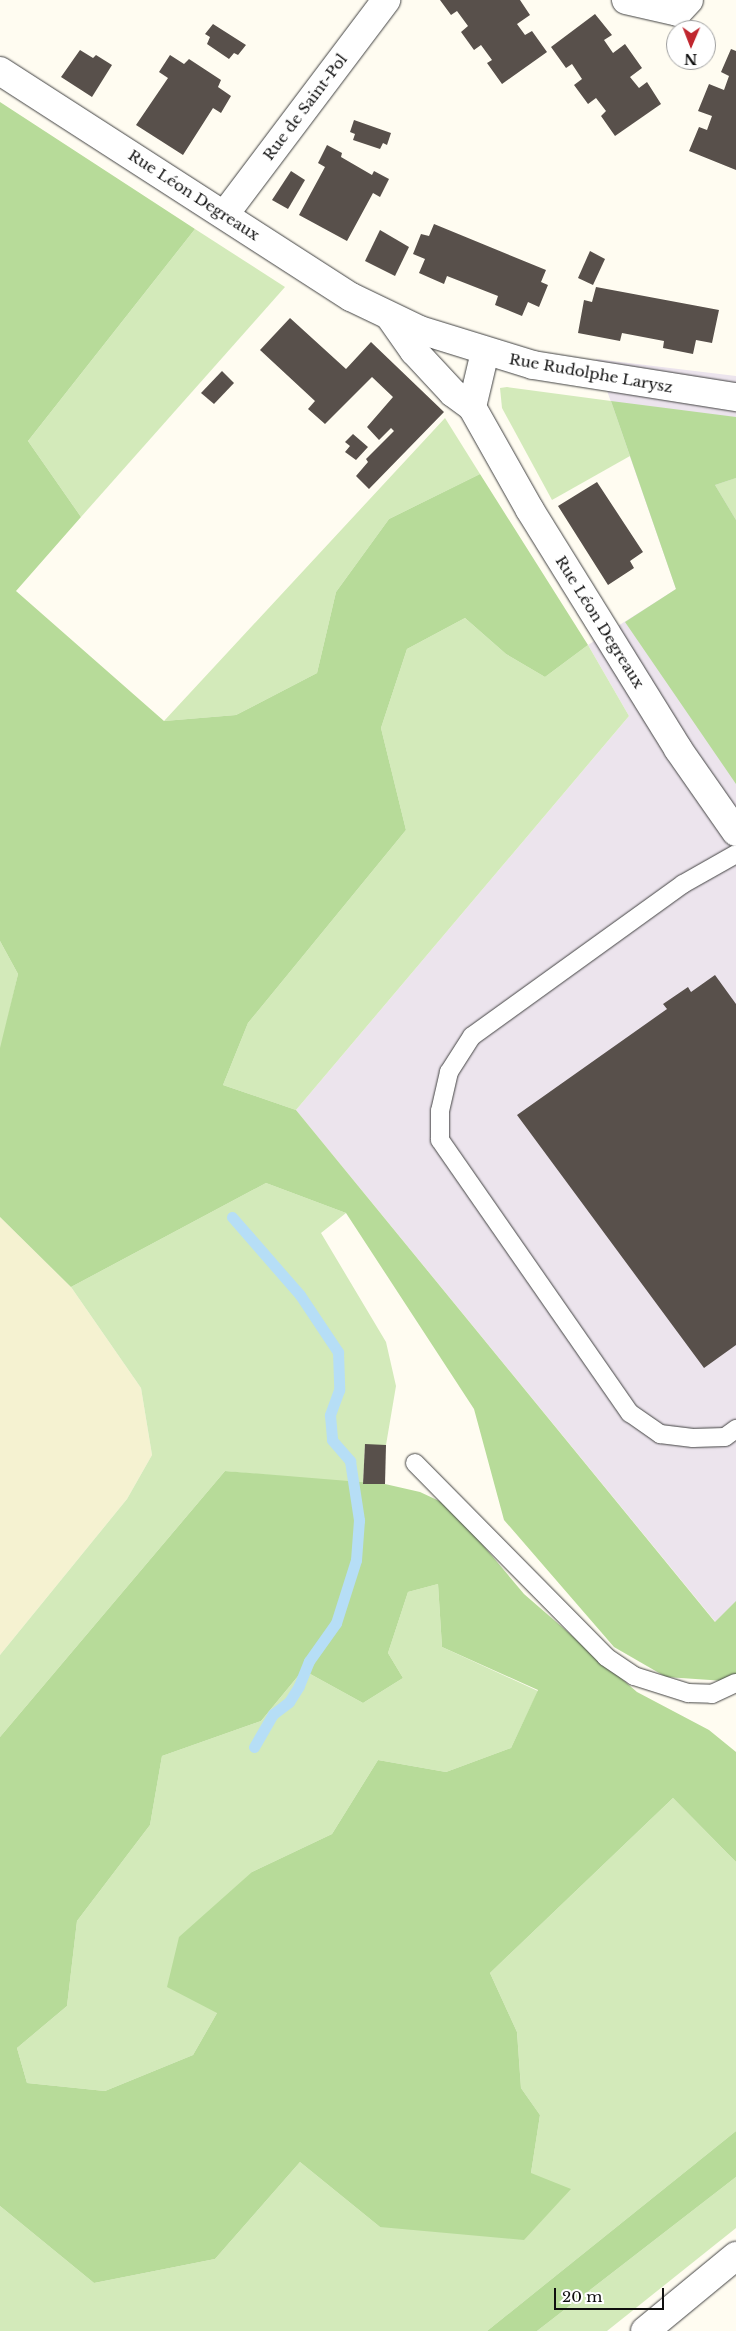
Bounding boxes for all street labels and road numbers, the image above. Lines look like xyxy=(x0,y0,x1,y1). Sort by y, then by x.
street label: Rue de Saint-Pol xyxy=(259,50,351,164)
street label: Rue Léon Degreaux xyxy=(125,146,263,244)
street label: Rue Rudolphe Larysz xyxy=(508,350,674,396)
street label: Rue Léon Degreaux xyxy=(552,553,648,691)

